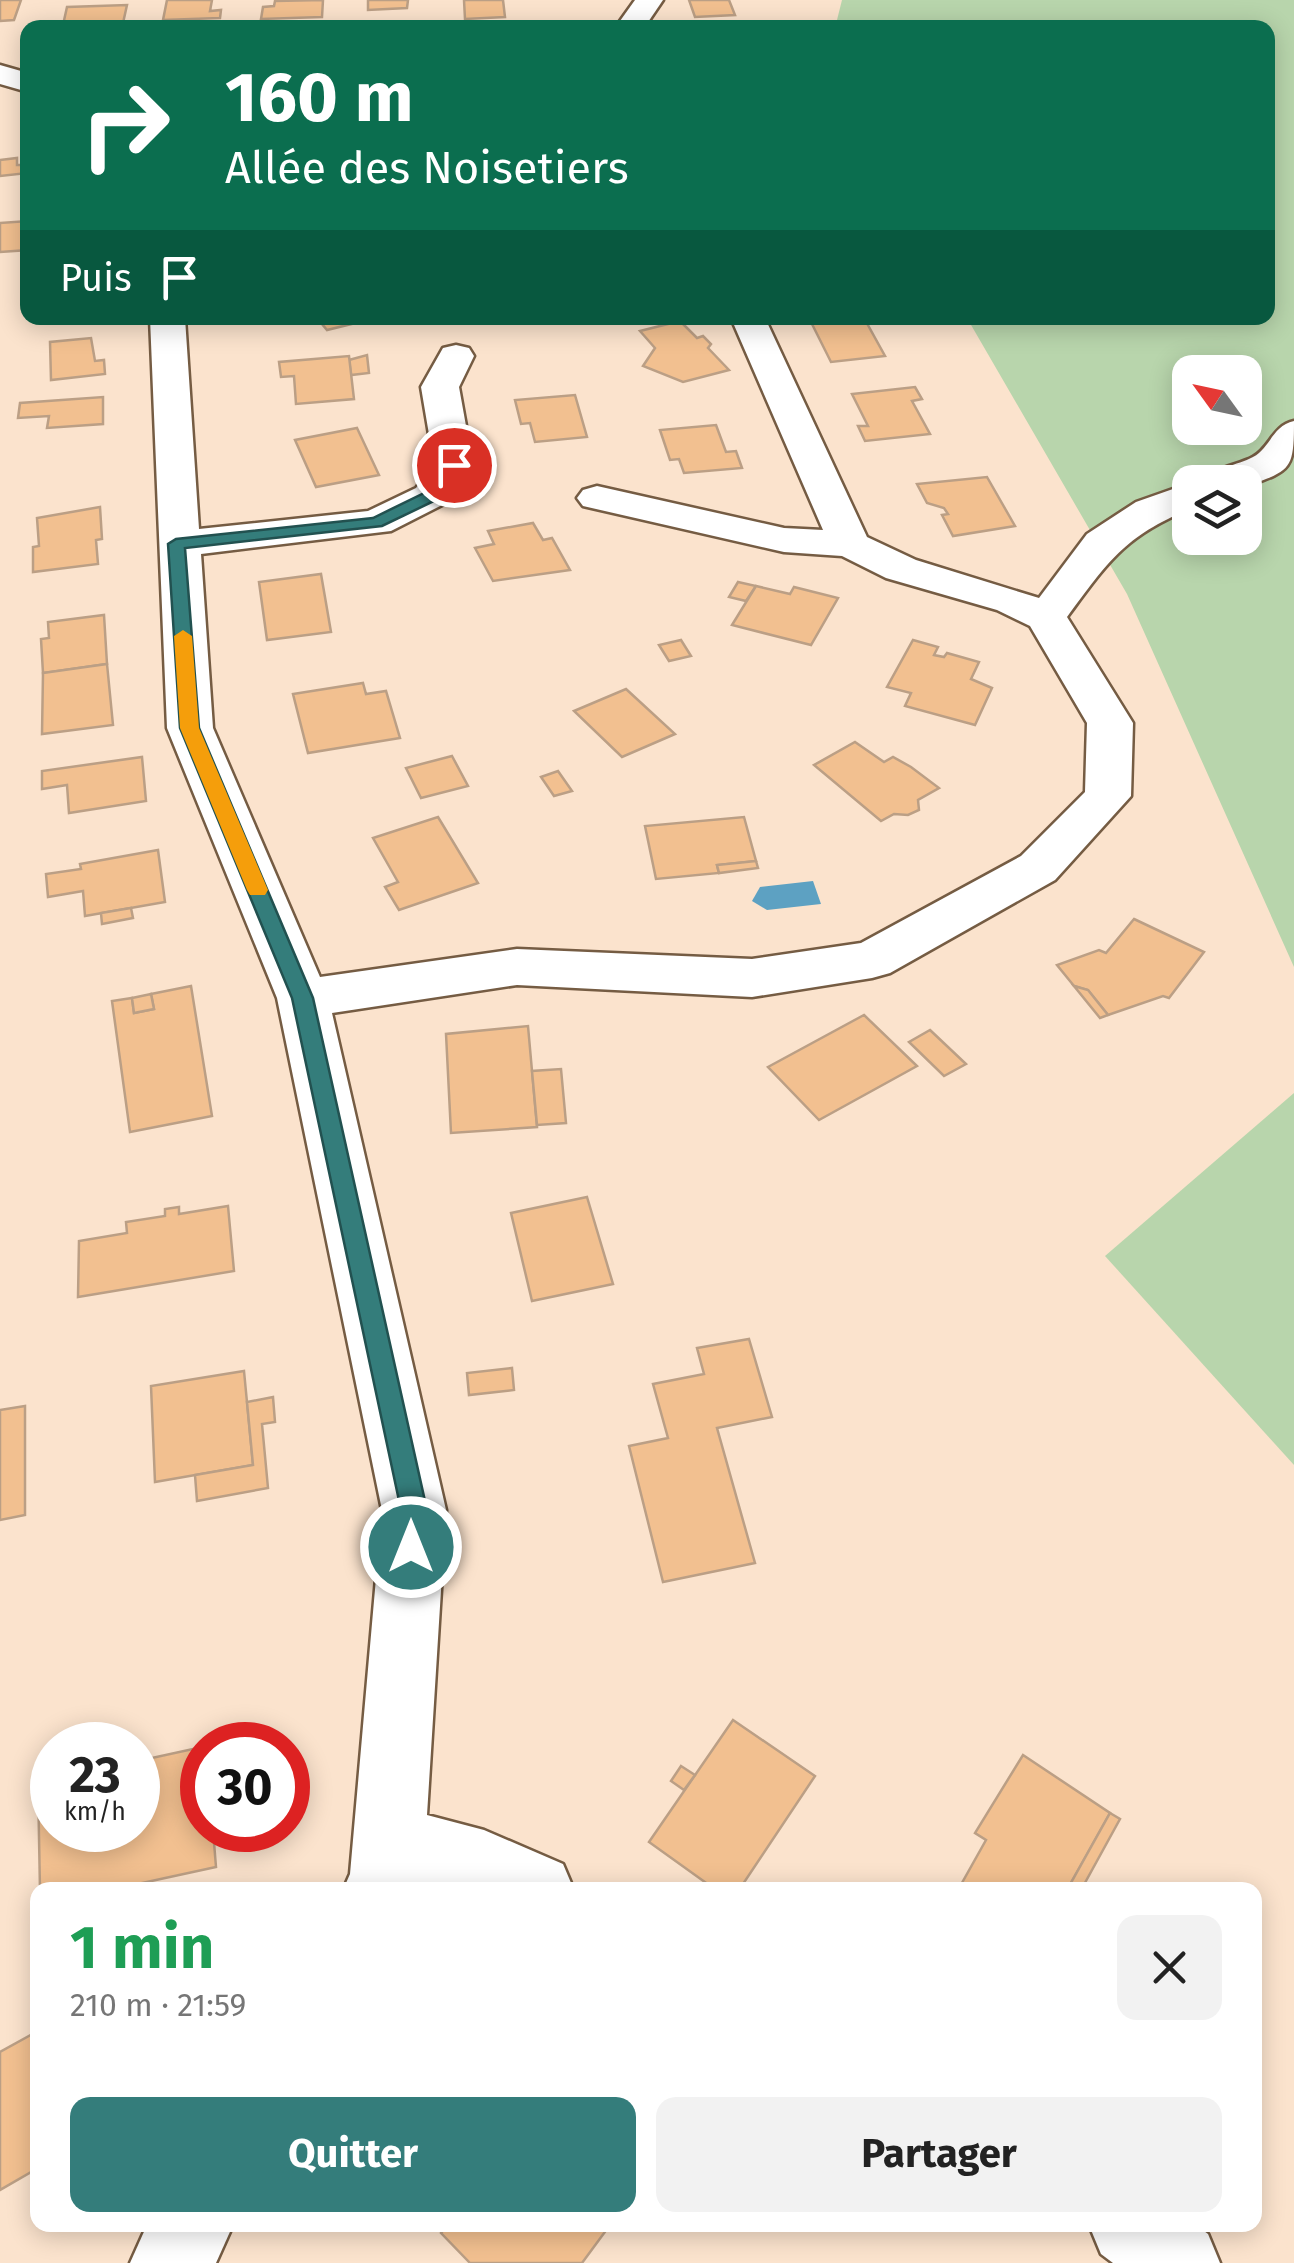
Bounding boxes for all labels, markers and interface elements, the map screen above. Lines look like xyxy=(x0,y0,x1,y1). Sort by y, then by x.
text: 160 m xyxy=(225,56,414,140)
icon: right xyxy=(60,60,190,190)
text: Allée des Noisetiers xyxy=(225,141,629,195)
icon: arrive xyxy=(152,250,207,305)
text: Puis xyxy=(60,255,132,301)
north arrow xyxy=(1172,355,1262,445)
map controls xyxy=(1172,355,1262,555)
pin xyxy=(412,423,497,508)
icon: arrive xyxy=(427,438,482,493)
button: layers xyxy=(1172,465,1262,555)
position arrow xyxy=(359,1495,463,1599)
speed limit sign: 30 xyxy=(180,1722,310,1852)
text: 23 xyxy=(69,1745,121,1805)
text: km/h xyxy=(64,1797,126,1827)
text: 1 min xyxy=(70,1912,214,1984)
button: close xyxy=(1117,1915,1222,2020)
text: 210 m · 21:59 xyxy=(70,1986,246,2024)
button: Quitter xyxy=(70,2097,636,2212)
button: Partager xyxy=(656,2097,1222,2212)

